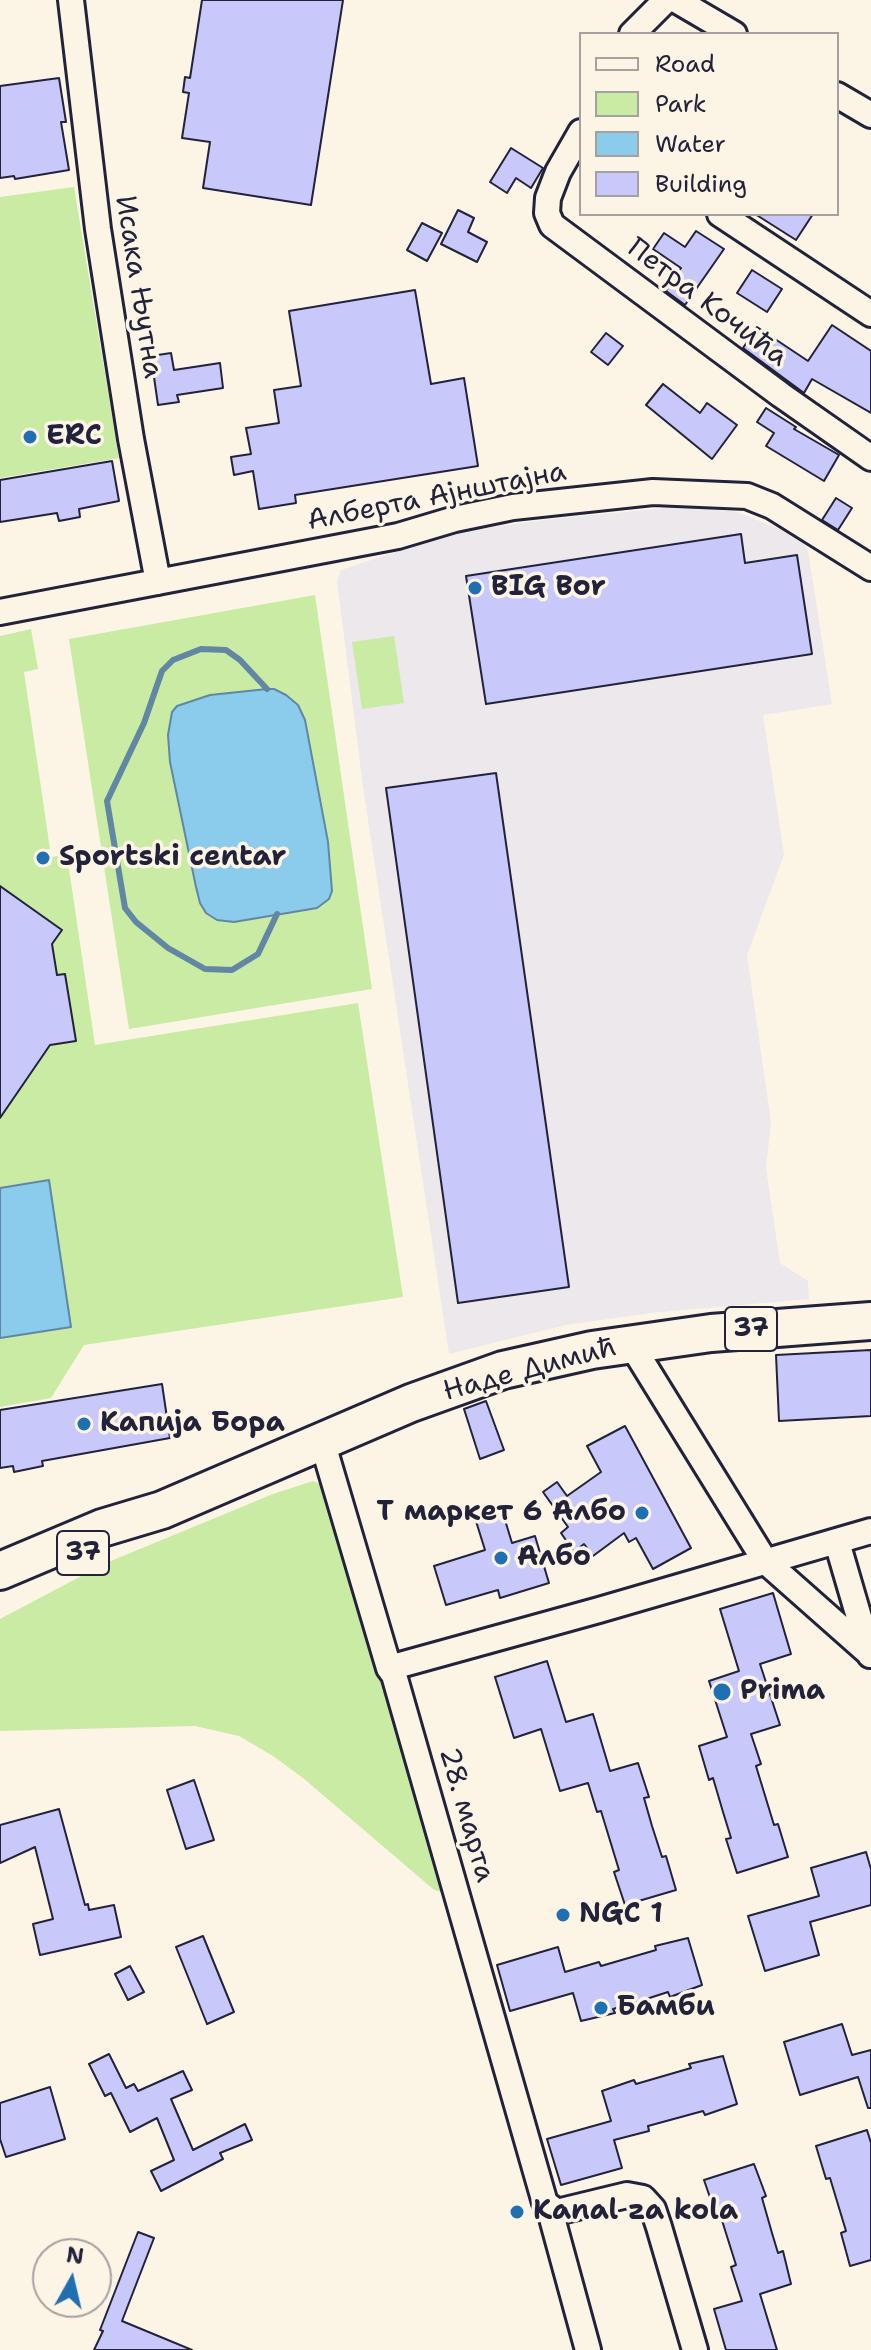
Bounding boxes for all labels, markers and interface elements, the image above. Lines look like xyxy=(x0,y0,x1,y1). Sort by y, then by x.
legend xyxy=(579,32,839,216)
text: Road xyxy=(655,48,715,80)
text: Park xyxy=(655,88,707,120)
text: Water xyxy=(655,128,726,160)
text: Building xyxy=(655,168,747,200)
street label: Исака Њутна xyxy=(107,193,169,381)
street label: Петра Кочића xyxy=(620,232,794,374)
place label: ERC xyxy=(46,420,102,454)
marker: ERC xyxy=(21,428,39,446)
street label: Алберта Ајнштајна xyxy=(305,455,569,539)
place label: BIG Bor xyxy=(491,571,606,605)
marker: BIG Bor xyxy=(466,579,484,597)
place label: Sportski centar xyxy=(59,841,286,875)
marker: Sportski centar xyxy=(34,849,52,867)
road number: 37 xyxy=(725,1307,777,1351)
street label: Наде Димић xyxy=(440,1331,620,1409)
place label: Капија Бора xyxy=(100,1407,285,1441)
marker: Капија Бора xyxy=(75,1415,93,1433)
place label: Т маркет 6 Албо xyxy=(377,1496,626,1530)
marker: Т маркет 6 Албо xyxy=(633,1504,651,1522)
road number: 37 xyxy=(57,1531,109,1575)
place label: Албо xyxy=(517,1541,591,1575)
marker: Албо xyxy=(492,1549,510,1567)
place label: Prima xyxy=(740,1675,825,1709)
marker: Prima xyxy=(711,1681,733,1703)
street label: 28. марта xyxy=(431,1744,501,1886)
place label: NGC 1 xyxy=(579,1898,663,1932)
marker: NGC 1 xyxy=(554,1906,572,1924)
place label: Бамби xyxy=(617,1991,715,2025)
marker: Бамби xyxy=(592,1999,610,2017)
place label: Kanal za kola xyxy=(533,2195,738,2229)
marker: Kanal za kola xyxy=(508,2203,526,2221)
north arrow xyxy=(32,2238,112,2318)
text: N xyxy=(64,2240,86,2271)

